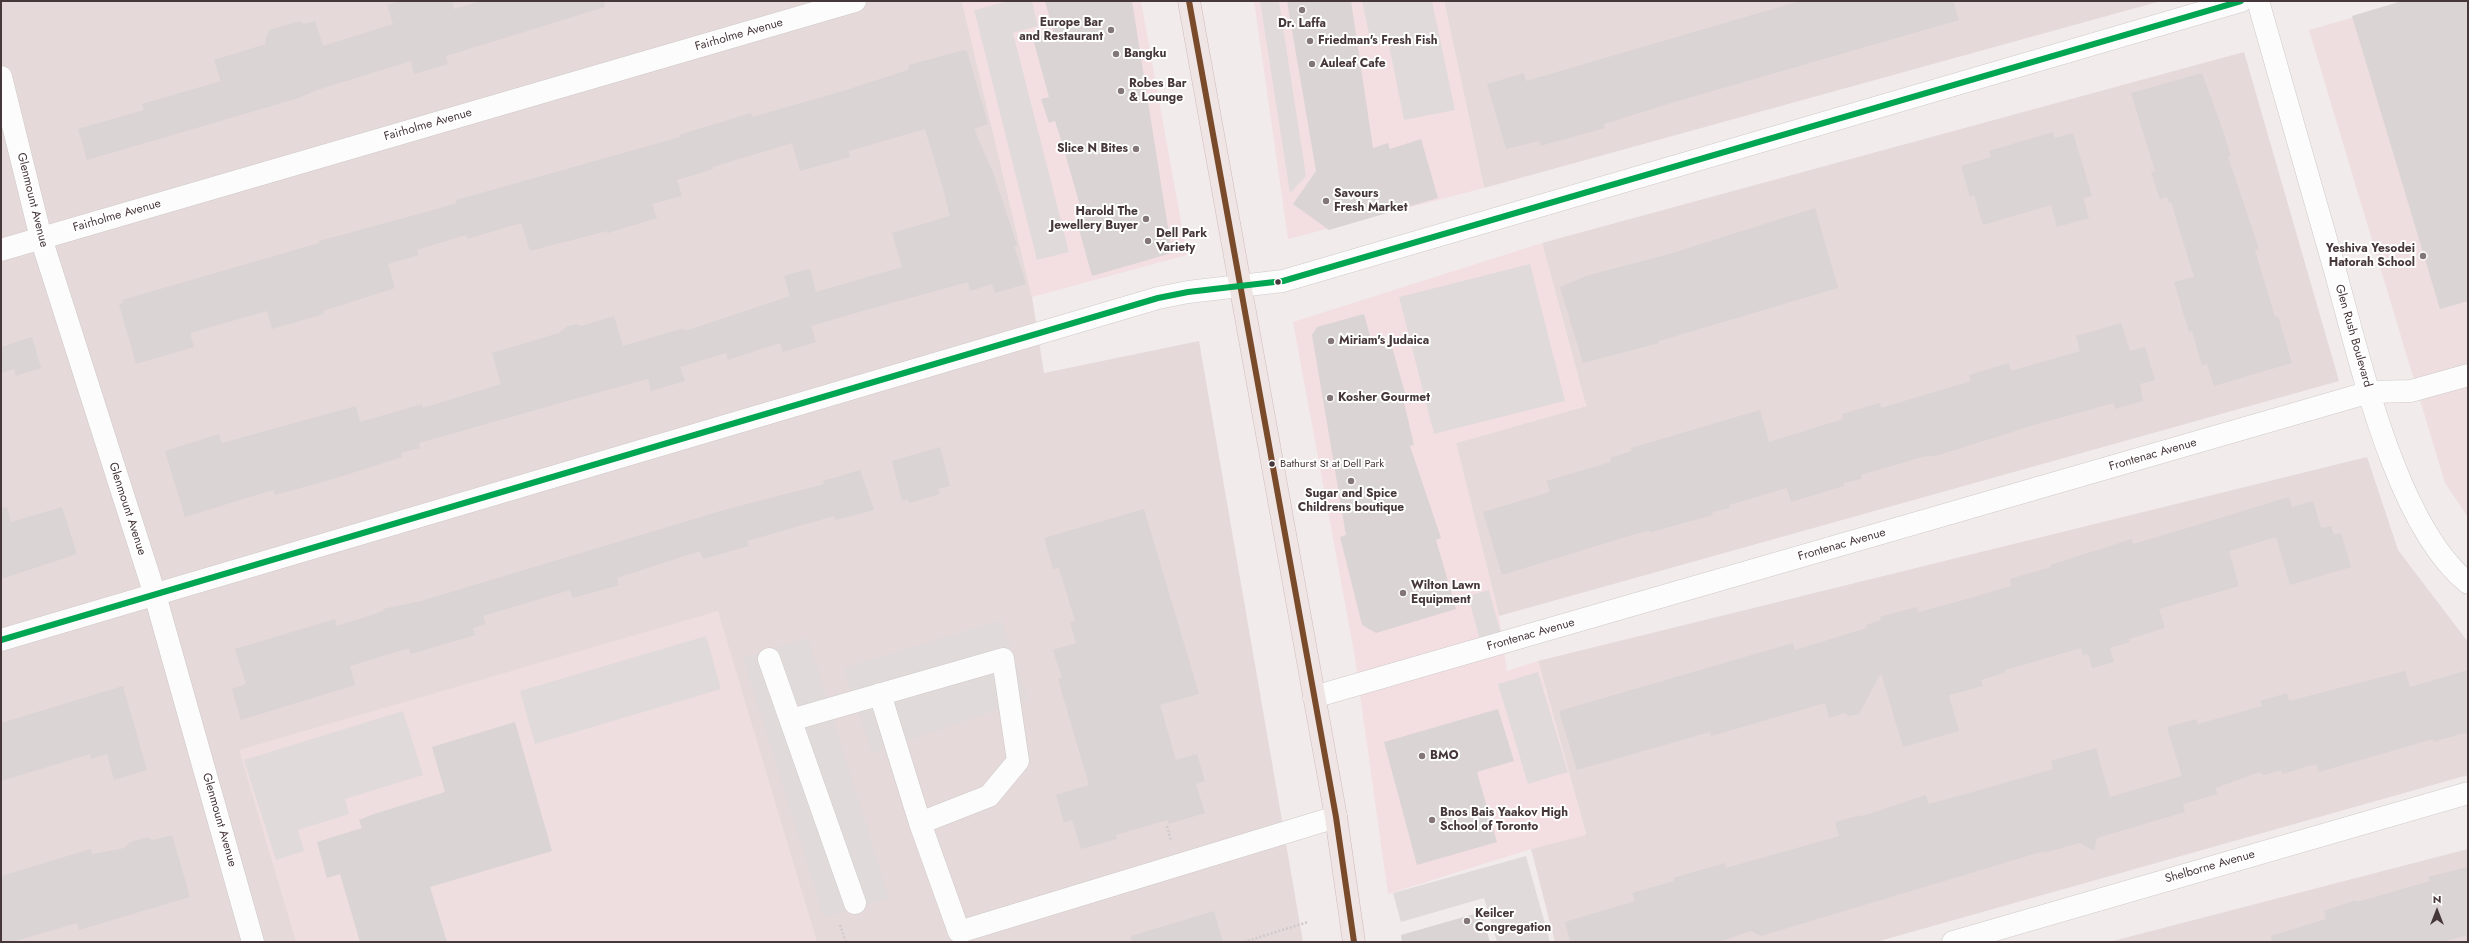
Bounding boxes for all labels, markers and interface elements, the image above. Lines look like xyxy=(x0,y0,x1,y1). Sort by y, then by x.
marker: Dr. Laffa xyxy=(1297,5,1307,15)
street label: Fairholme Avenue xyxy=(693,16,785,54)
place label: Europe Bar and Restaurant xyxy=(1019,16,1103,44)
place label: Dr. Laffa xyxy=(1278,17,1326,31)
marker: Europe Bar and Restaurant xyxy=(1106,25,1116,35)
place label: Friedman's Fresh Fish xyxy=(1318,34,1437,48)
marker: Friedman's Fresh Fish xyxy=(1305,36,1315,46)
place label: Bangku xyxy=(1124,47,1166,61)
marker: Bangku xyxy=(1111,49,1121,59)
place label: Auleaf Cafe xyxy=(1320,57,1386,71)
marker: Auleaf Cafe xyxy=(1307,59,1317,69)
place label: Robes Bar & Lounge xyxy=(1129,77,1187,105)
marker: Robes Bar & Lounge xyxy=(1116,86,1126,96)
street label: Fairholme Avenue xyxy=(382,106,474,144)
place label: Slice N Bites xyxy=(1057,142,1128,156)
marker: Slice N Bites xyxy=(1131,144,1141,154)
street label: Glenmount Avenue xyxy=(13,151,51,249)
place label: Savours Fresh Market xyxy=(1334,187,1407,215)
marker: Savours Fresh Market xyxy=(1321,196,1331,206)
street label: Fairholme Avenue xyxy=(71,197,163,235)
place label: Harold The Jewellery Buyer xyxy=(1050,205,1138,233)
marker: Harold The Jewellery Buyer xyxy=(1141,214,1151,224)
place label: Dell Park Variety xyxy=(1156,227,1207,255)
marker: Dell Park Variety xyxy=(1143,236,1153,246)
place label: Yeshiva Yesodei Hatorah School xyxy=(2326,242,2415,270)
marker: Yeshiva Yesodei Hatorah School xyxy=(2418,251,2428,261)
unlabelled marker xyxy=(1273,277,1283,287)
street label: Glen Rush Boulevard xyxy=(2331,283,2375,389)
place label: Miriam's Judaica xyxy=(1339,334,1429,348)
marker: Miriam's Judaica xyxy=(1326,336,1336,346)
place label: Kosher Gourmet xyxy=(1338,391,1430,405)
marker: Kosher Gourmet xyxy=(1325,393,1335,403)
street label: Frontenac Avenue xyxy=(2108,436,2198,474)
place label: Bathurst St at Dell Park xyxy=(1280,457,1384,471)
marker: Bathurst St at Dell Park xyxy=(1267,459,1277,469)
street label: Glenmount Avenue xyxy=(105,461,149,557)
marker: Sugar and Spice Childrens boutique xyxy=(1346,476,1356,486)
place label: Sugar and Spice Childrens boutique xyxy=(1298,487,1404,515)
street label: Frontenac Avenue xyxy=(1797,526,1887,564)
place label: Wilton Lawn Equipment xyxy=(1411,579,1481,607)
marker: Wilton Lawn Equipment xyxy=(1398,588,1408,598)
street label: Frontenac Avenue xyxy=(1486,616,1576,654)
place label: BMO xyxy=(1430,749,1459,763)
marker: BMO xyxy=(1417,751,1427,761)
street label: Glenmount Avenue xyxy=(199,771,239,869)
place label: Bnos Bais Yaakov High School of Toronto xyxy=(1440,806,1568,834)
marker: Bnos Bais Yaakov High School of Toronto xyxy=(1427,815,1437,825)
street label: Shelborne Avenue xyxy=(2163,847,2257,887)
north arrow xyxy=(2417,891,2457,931)
text: N xyxy=(2433,891,2441,907)
place label: Keilcer Congregation xyxy=(1475,907,1551,935)
marker: Keilcer Congregation xyxy=(1462,916,1472,926)

